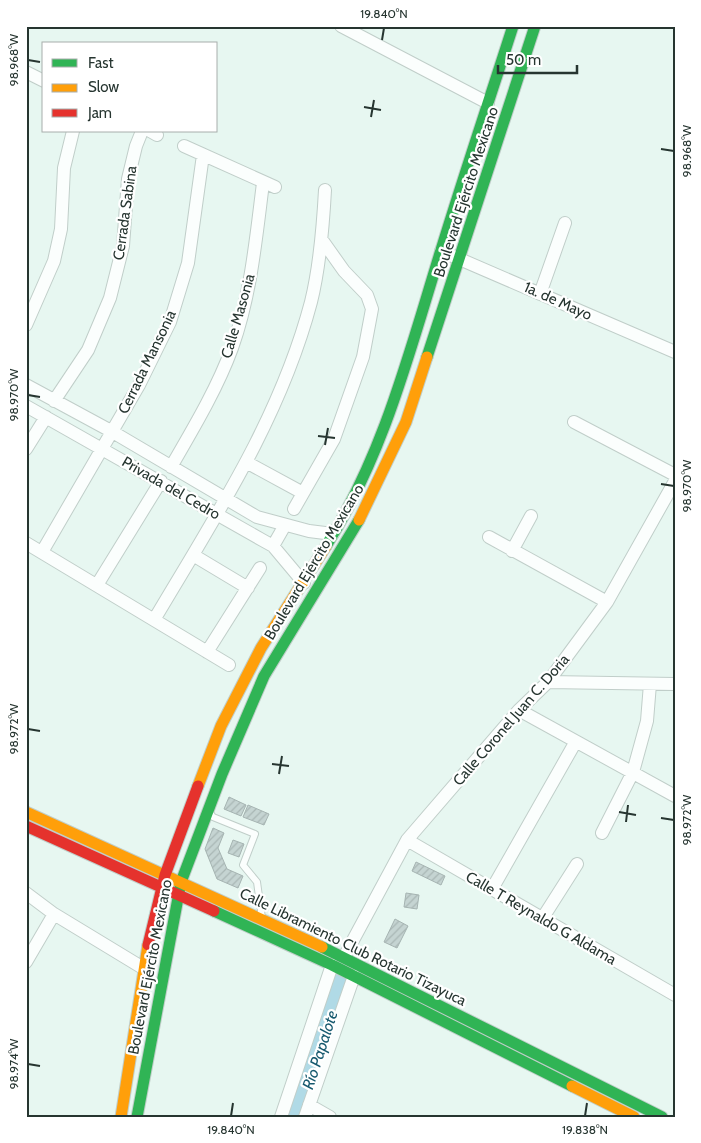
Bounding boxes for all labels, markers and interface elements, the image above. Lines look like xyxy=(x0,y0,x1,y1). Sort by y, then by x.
text: 19.840°N xyxy=(360,6,408,21)
text: 98.968°W xyxy=(6,33,21,86)
legend xyxy=(42,42,218,132)
scale bar xyxy=(498,42,577,74)
text: 50 m xyxy=(506,51,541,69)
text: Fast xyxy=(88,54,113,72)
text: Slow xyxy=(88,78,119,96)
text: Jam xyxy=(87,104,112,122)
street label: Boulevard Ejército Mexicano xyxy=(430,105,502,279)
text: 98.968°W xyxy=(679,124,694,177)
street label: Cerrada Sabina xyxy=(109,164,141,261)
street label: Calle Masonia xyxy=(217,271,259,360)
street label: 1a. de Mayo xyxy=(521,278,595,324)
street label: Cerrada Mansonia xyxy=(114,307,180,417)
text: 98.970°W xyxy=(6,368,21,421)
street label: Privada del Cedro xyxy=(119,453,223,523)
text: 98.970°W xyxy=(679,459,694,512)
street label: Boulevard Ejército Mexicano xyxy=(260,481,368,643)
street label: Calle Coronel Juan C. Doria xyxy=(449,650,573,789)
text: 98.972°W xyxy=(6,703,21,754)
text: 98.972°W xyxy=(679,794,694,845)
street label: Calle T Reynaldo G Aldama xyxy=(463,868,620,969)
street label: Boulevard Ejército Mexicano xyxy=(124,878,176,1056)
street label: Calle Libramiento Club Rotario Tizayuca xyxy=(237,884,470,1010)
water label: Río Papalote xyxy=(298,1008,342,1092)
text: 98.974°W xyxy=(6,1038,21,1089)
text: 19.840°N xyxy=(207,1122,255,1137)
text: 19.838°N xyxy=(562,1122,608,1137)

